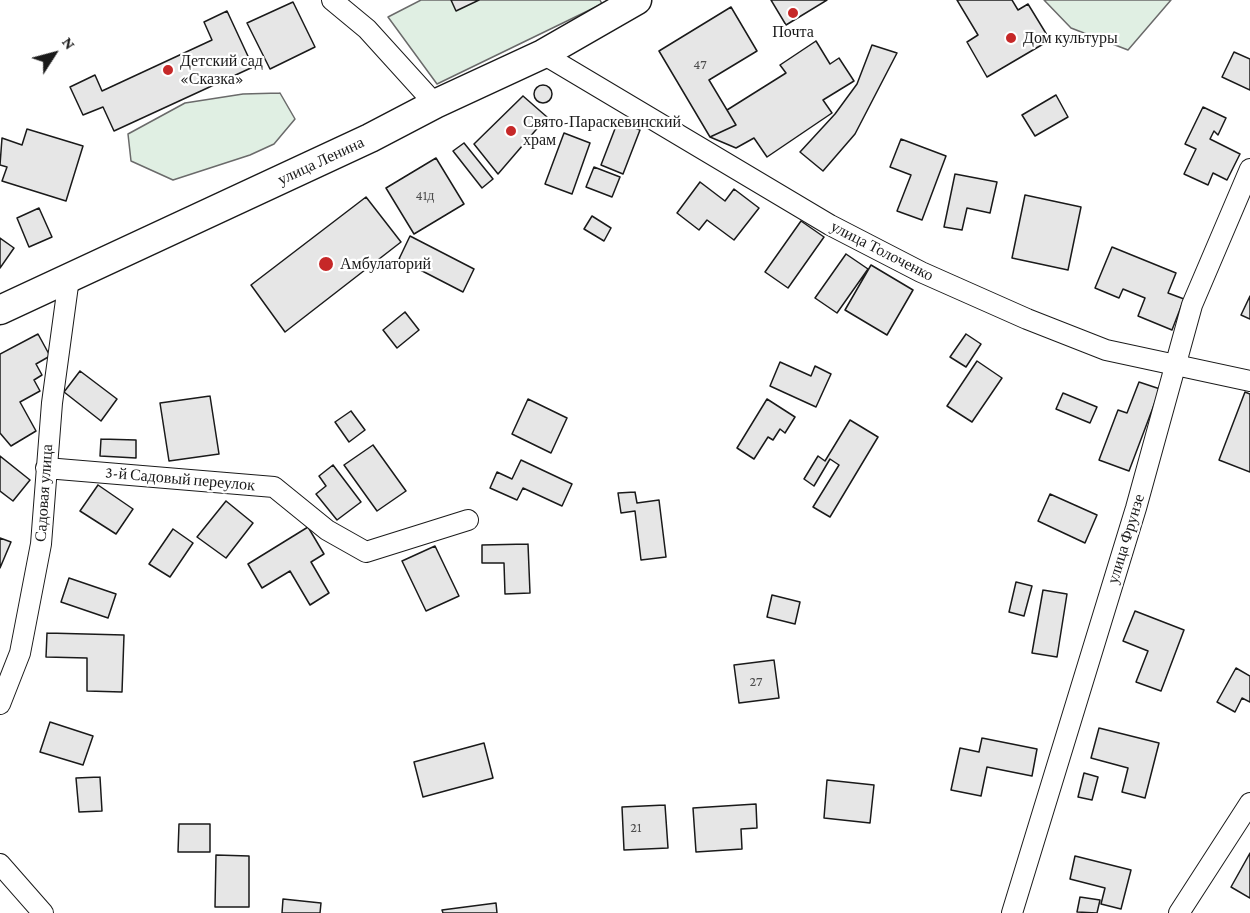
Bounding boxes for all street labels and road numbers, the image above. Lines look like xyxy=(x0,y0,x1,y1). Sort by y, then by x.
street label: улица Ленина xyxy=(275,133,367,189)
street label: улица Толоченко xyxy=(827,217,937,285)
street label: Садовая улица xyxy=(31,443,57,543)
street label: 3-й Садовый переулок xyxy=(104,463,256,495)
street label: улица Фрунзе xyxy=(1103,492,1149,586)

